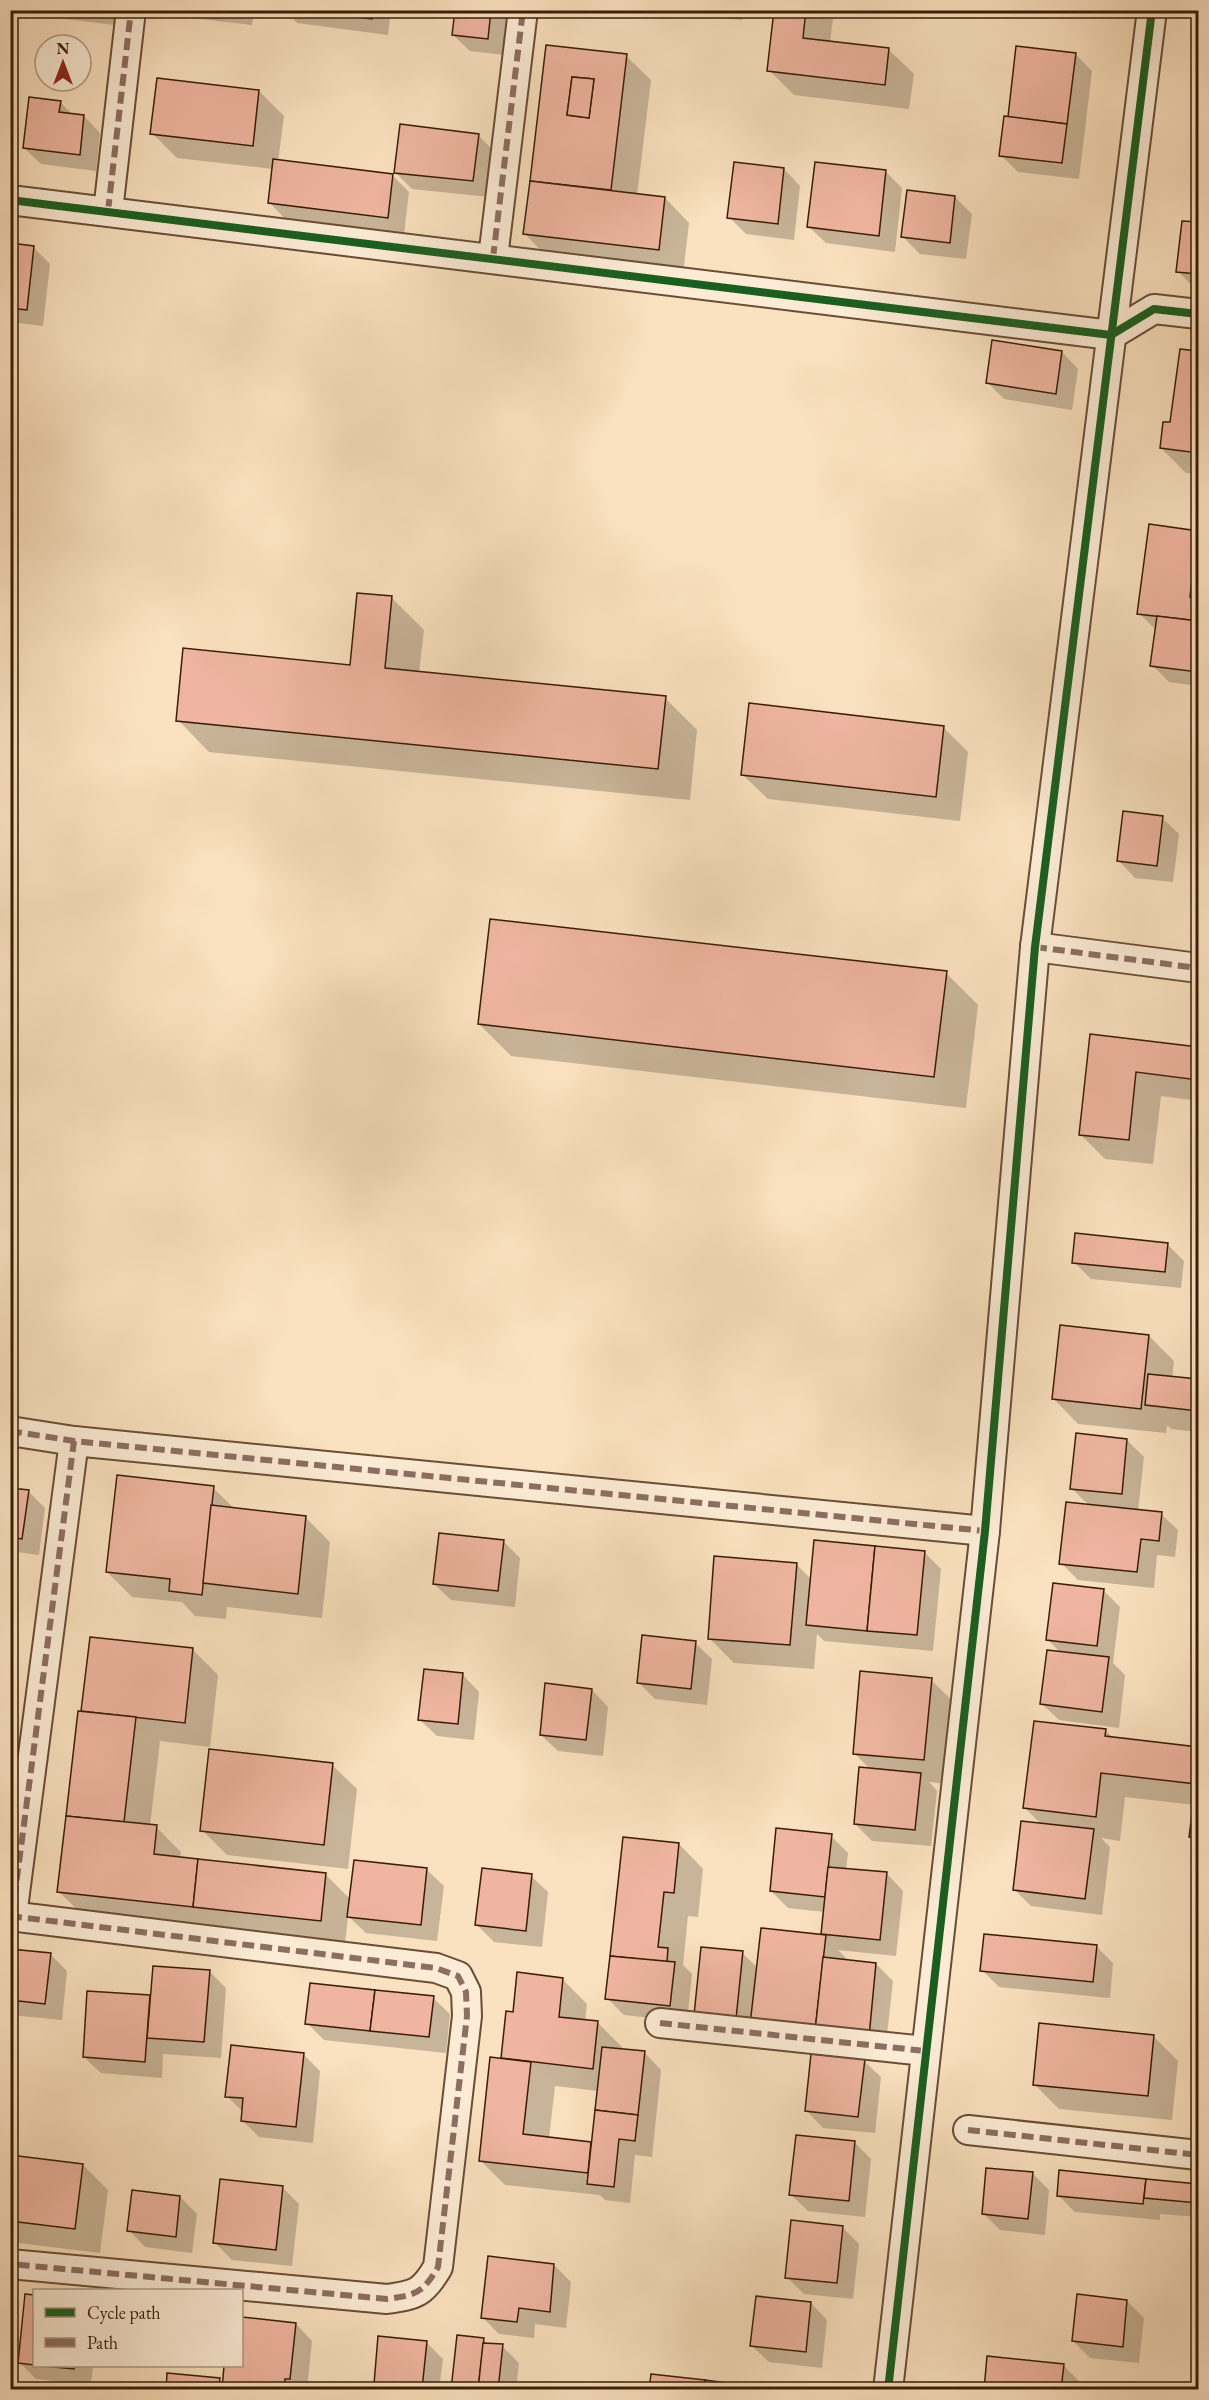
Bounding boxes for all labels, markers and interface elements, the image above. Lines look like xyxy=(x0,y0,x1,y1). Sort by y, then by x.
north arrow xyxy=(33,33,93,93)
text: N xyxy=(57,38,70,59)
legend xyxy=(33,2289,243,2367)
text: Cycle path xyxy=(87,2301,161,2324)
text: Path xyxy=(87,2331,118,2354)

